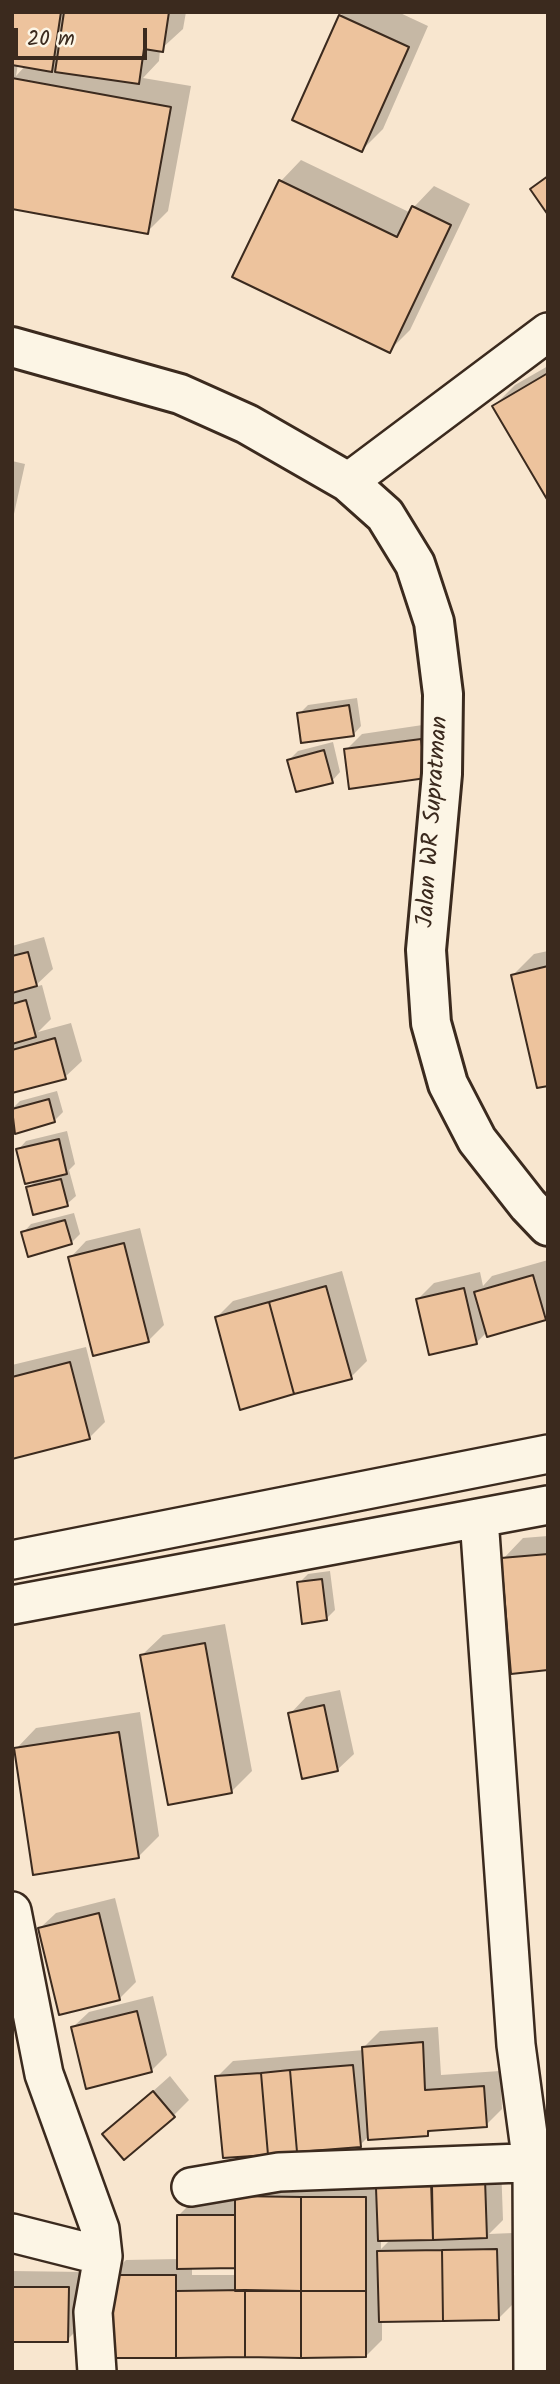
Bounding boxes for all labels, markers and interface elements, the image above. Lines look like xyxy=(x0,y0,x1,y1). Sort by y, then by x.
scale bar xyxy=(18,14,150,58)
text: 20 m xyxy=(27,23,75,56)
street label: Jalan WR Supratman xyxy=(413,715,457,929)

